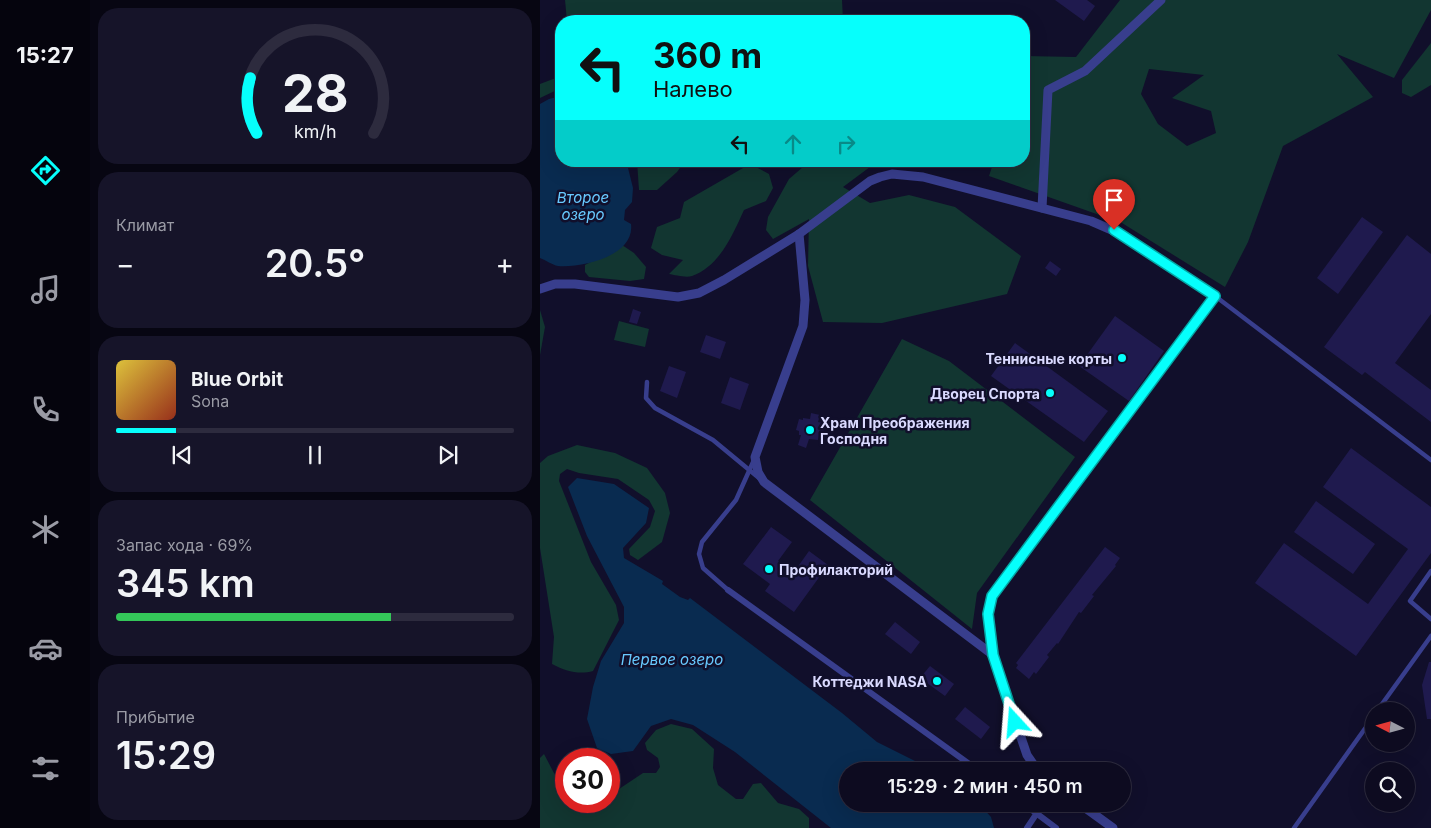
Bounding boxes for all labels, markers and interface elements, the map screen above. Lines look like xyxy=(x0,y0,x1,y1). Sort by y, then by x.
text: 360 m xyxy=(653,34,762,76)
icon: left xyxy=(570,35,635,100)
text: 15:27 xyxy=(16,42,74,68)
text: 28 xyxy=(282,62,348,125)
text: Налево xyxy=(653,76,733,102)
text: km/h xyxy=(294,121,336,142)
icon: left xyxy=(726,130,754,158)
icon: ahead xyxy=(779,130,807,158)
icon: right xyxy=(832,130,860,158)
icon: directions xyxy=(28,153,63,188)
pin xyxy=(1093,179,1135,230)
icon: arrive xyxy=(1100,186,1128,214)
water label: Второе озеро xyxy=(557,188,609,224)
text: Климат xyxy=(116,215,174,235)
text: 20.5° xyxy=(265,240,365,286)
text: − xyxy=(116,247,135,281)
text: + xyxy=(495,247,514,281)
icon: music xyxy=(28,272,63,307)
place label: Теннисные корты xyxy=(986,350,1112,367)
marker: Теннисные корты xyxy=(1116,352,1128,364)
text: Blue Orbit xyxy=(191,368,283,391)
place label: Дворец Спорта xyxy=(930,385,1040,402)
marker: Дворец Спорта xyxy=(1044,387,1056,399)
text: Sona xyxy=(191,391,229,411)
icon: phone xyxy=(28,392,63,427)
place label: Храм Преображения Господня xyxy=(820,414,970,447)
marker: Храм Преображения Господня xyxy=(804,424,816,436)
icon: previous xyxy=(168,441,196,469)
icon: pause xyxy=(301,441,329,469)
icon: next xyxy=(434,441,462,469)
icon: climate xyxy=(28,512,63,547)
text: Запас хода · 69% xyxy=(116,535,253,555)
text: 345 km xyxy=(116,560,255,606)
place label: Профилакторий xyxy=(779,561,893,578)
marker: Профилакторий xyxy=(763,563,775,575)
icon: car xyxy=(28,631,63,666)
water label: Первое озеро xyxy=(621,650,723,669)
place label: Коттеджи NASA xyxy=(813,673,928,690)
marker: Коттеджи NASA xyxy=(931,675,943,687)
position arrow xyxy=(988,695,1040,747)
north arrow xyxy=(1365,702,1415,752)
map controls xyxy=(1365,702,1415,812)
text: Прибытие xyxy=(116,707,195,727)
text: 15:29 xyxy=(116,732,216,778)
speed limit sign: 30 xyxy=(555,748,620,813)
icon: filters xyxy=(28,751,63,786)
button: search xyxy=(1365,762,1415,812)
text: 15:29 · 2 мин · 450 m xyxy=(887,775,1083,798)

